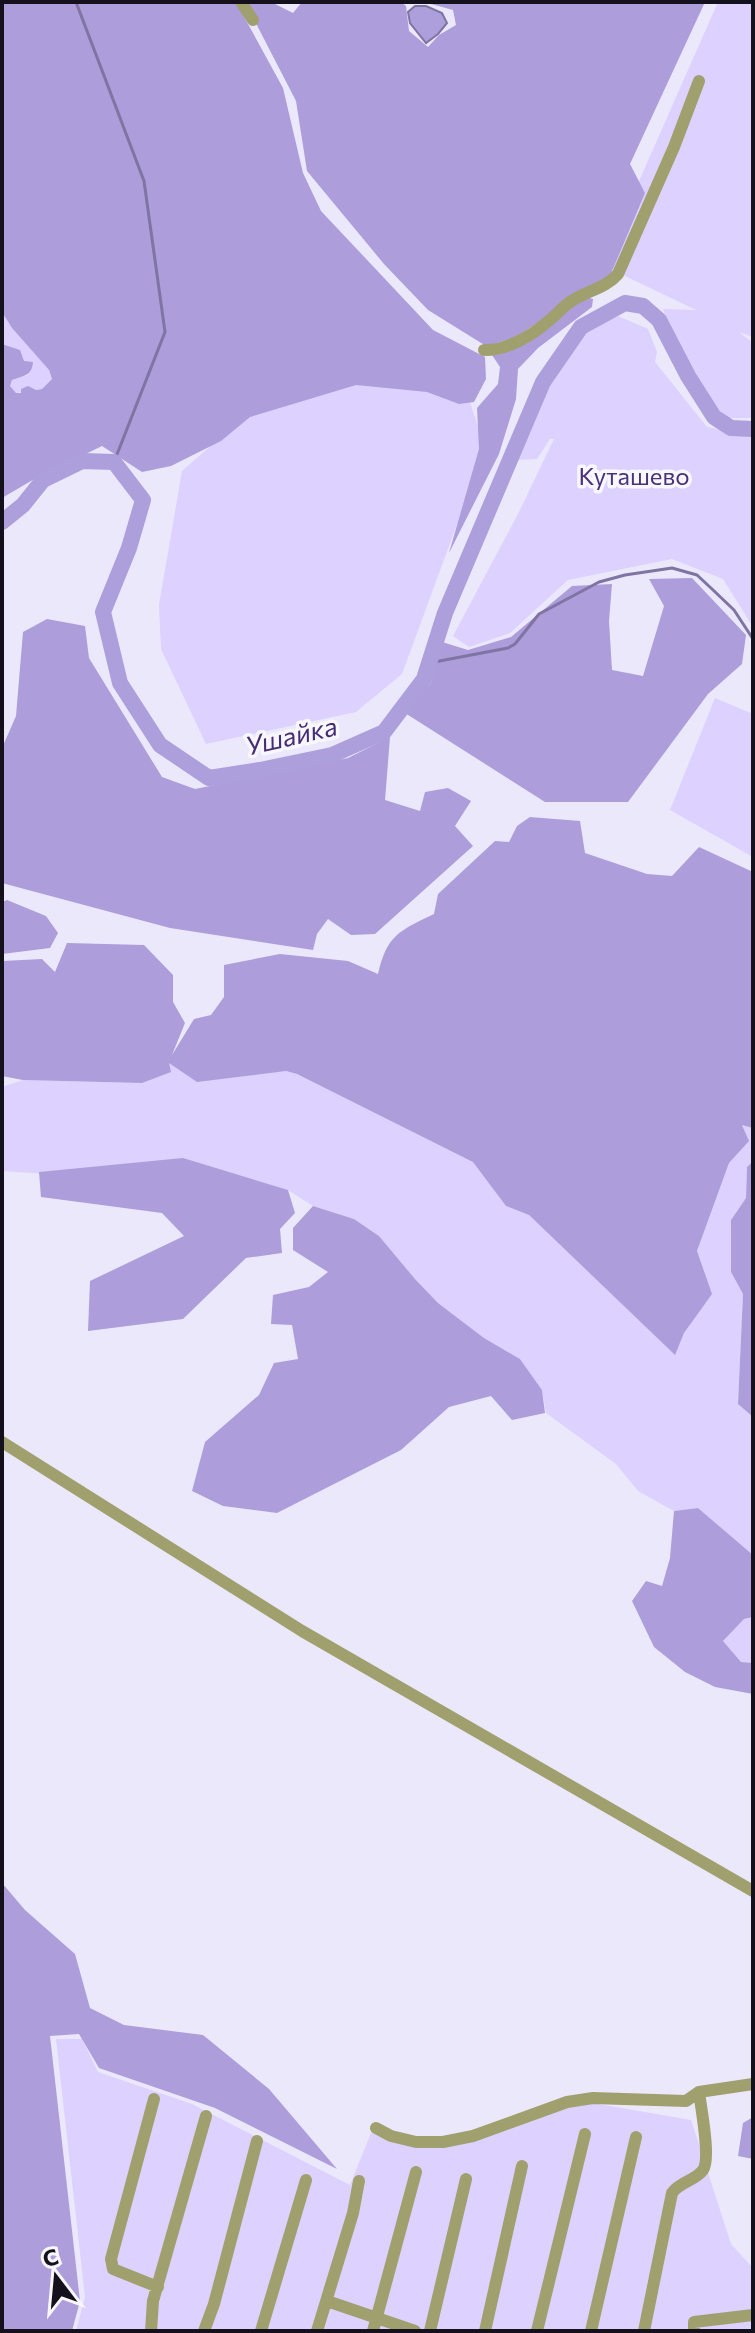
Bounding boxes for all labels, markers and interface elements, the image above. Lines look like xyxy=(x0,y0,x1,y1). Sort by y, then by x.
park label: Куташево xyxy=(578,461,690,490)
water label: Ушайка xyxy=(242,709,340,761)
north arrow xyxy=(16,2237,96,2317)
text: С xyxy=(39,2242,61,2272)

